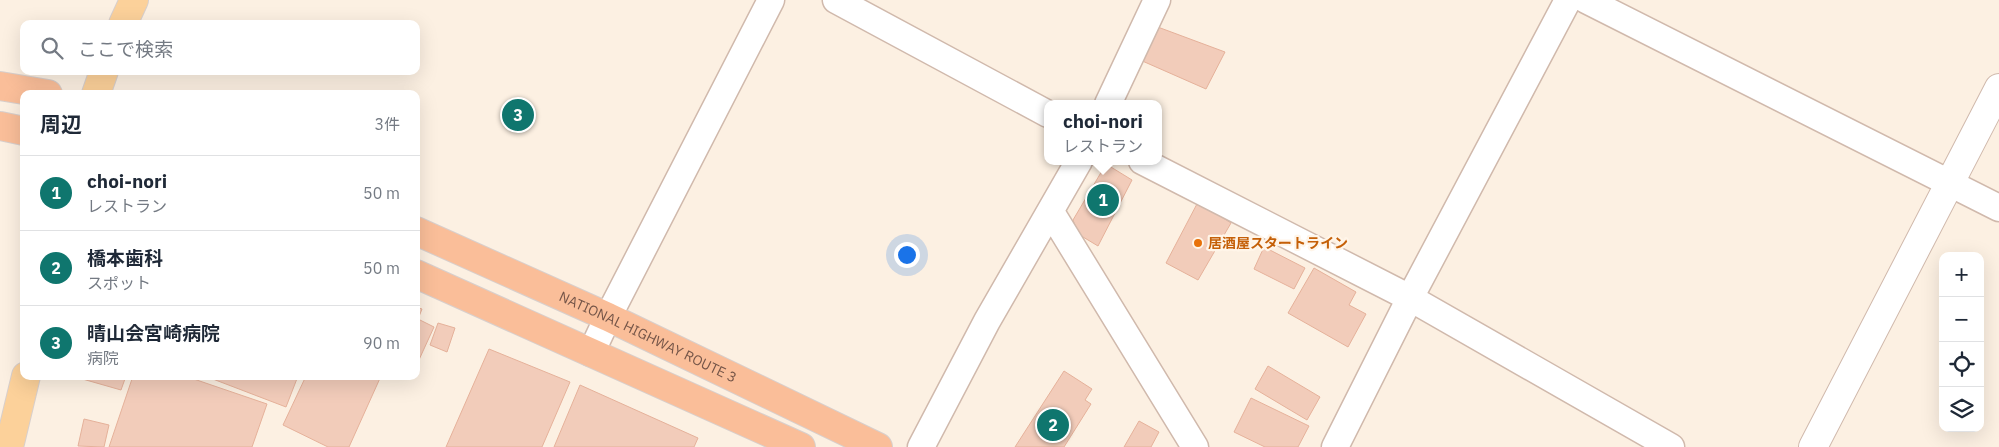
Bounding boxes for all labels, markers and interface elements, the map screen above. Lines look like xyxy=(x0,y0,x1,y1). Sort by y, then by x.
search box xyxy=(20,20,420,75)
icon: search xyxy=(38,34,66,62)
text: ここで検索 xyxy=(78,37,173,61)
pin: 3 xyxy=(502,96,534,134)
popup xyxy=(1044,100,1162,165)
text: choi-nori xyxy=(1063,109,1143,133)
text: 周辺 xyxy=(40,110,82,138)
text: 3件 xyxy=(374,114,400,134)
text: レストラン xyxy=(1063,136,1143,156)
text: choi-nori xyxy=(87,169,167,193)
pin: 1 xyxy=(1087,181,1119,219)
text: 1 xyxy=(51,183,61,203)
text: 50 m xyxy=(363,183,400,203)
text: レストラン xyxy=(87,196,167,216)
place label: 居酒屋スタートライン xyxy=(1208,234,1348,252)
marker: 居酒屋スタートライン xyxy=(1192,237,1204,249)
your location xyxy=(894,242,920,268)
text: 橋本歯科 xyxy=(87,246,163,270)
map controls xyxy=(1939,252,1984,432)
button: + xyxy=(1939,252,1984,297)
text: 2 xyxy=(51,258,61,278)
text: 50 m xyxy=(363,258,400,278)
text: スポット xyxy=(87,273,151,293)
street label: NATIONAL HIGHWAY ROUTE 3 xyxy=(556,287,740,387)
button: − xyxy=(1939,297,1984,342)
text: 晴山会宮崎病院 xyxy=(87,321,220,345)
text: 3 xyxy=(51,333,61,353)
text: 90 m xyxy=(363,333,400,353)
button: locate xyxy=(1939,342,1984,387)
text: 病院 xyxy=(87,348,119,368)
button: layers xyxy=(1939,387,1984,432)
pin: 2 xyxy=(1037,406,1069,444)

